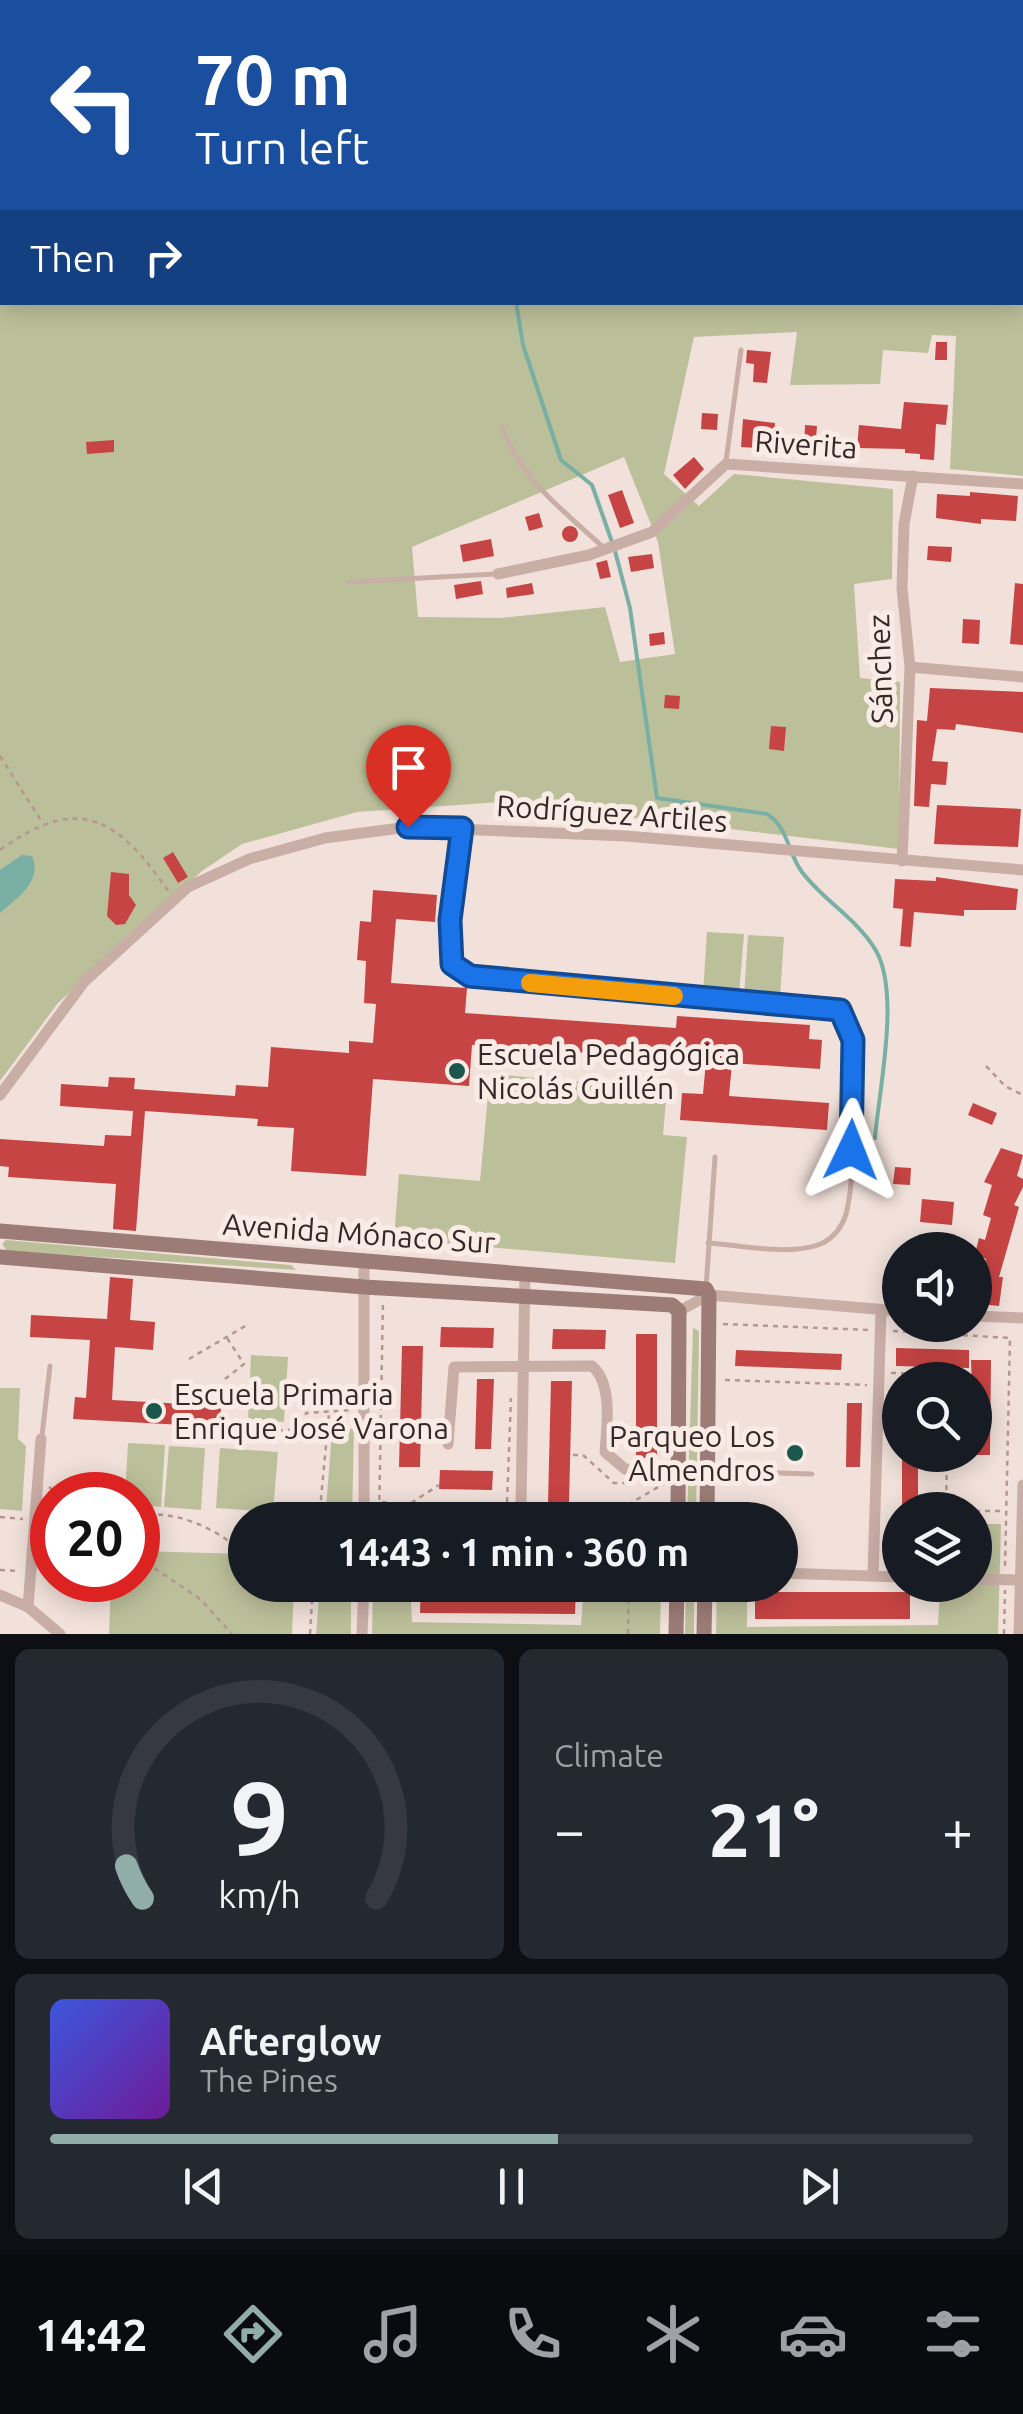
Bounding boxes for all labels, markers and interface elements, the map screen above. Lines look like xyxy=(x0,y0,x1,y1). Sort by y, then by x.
icon: left xyxy=(30,40,160,170)
text: 70 m xyxy=(195,40,351,118)
text: Turn left xyxy=(195,122,369,173)
icon: right xyxy=(136,230,191,285)
text: Then xyxy=(30,237,116,279)
street label: Riverita xyxy=(753,423,859,465)
street label: Sánchez xyxy=(861,614,899,724)
pin xyxy=(366,725,451,828)
icon: arrive xyxy=(381,740,436,795)
street label: Rodríguez Artiles xyxy=(495,788,729,838)
place label: Escuela Pedagógica Nicolás Guillén xyxy=(477,1037,740,1105)
marker: Escuela Pedagógica Nicolás Guillén xyxy=(446,1060,468,1082)
position arrow xyxy=(799,1098,903,1202)
street label: Avenida Mónaco Sur xyxy=(222,1207,497,1260)
map controls xyxy=(882,1232,992,1602)
button: sound xyxy=(882,1232,992,1342)
button: search xyxy=(882,1362,992,1472)
place label: Escuela Primaria Enrique José Varona xyxy=(174,1377,449,1445)
marker: Escuela Primaria Enrique José Varona xyxy=(143,1400,165,1422)
place label: Parqueo Los Almendros xyxy=(609,1419,775,1487)
marker: Parqueo Los Almendros xyxy=(784,1442,806,1464)
speed limit sign: 20 xyxy=(30,1472,160,1602)
button: layers xyxy=(882,1492,992,1602)
text: 14:43 · 1 min · 360 m xyxy=(337,1531,689,1573)
text: Climate xyxy=(554,1737,664,1773)
text: 9 xyxy=(230,1759,289,1876)
text: 21° xyxy=(708,1787,819,1871)
text: − xyxy=(554,1799,585,1860)
text: + xyxy=(942,1799,973,1860)
text: km/h xyxy=(218,1875,301,1915)
text: Afterglow xyxy=(200,2020,382,2062)
text: The Pines xyxy=(200,2062,338,2098)
icon: previous xyxy=(176,2159,231,2214)
icon: pause xyxy=(484,2159,539,2214)
icon: next xyxy=(792,2159,847,2214)
icon: directions xyxy=(218,2299,288,2369)
icon: music xyxy=(358,2299,428,2369)
icon: phone xyxy=(498,2299,568,2369)
icon: climate xyxy=(638,2299,708,2369)
icon: car xyxy=(778,2299,848,2369)
icon: filters xyxy=(918,2299,988,2369)
text: 14:42 xyxy=(35,2309,148,2360)

